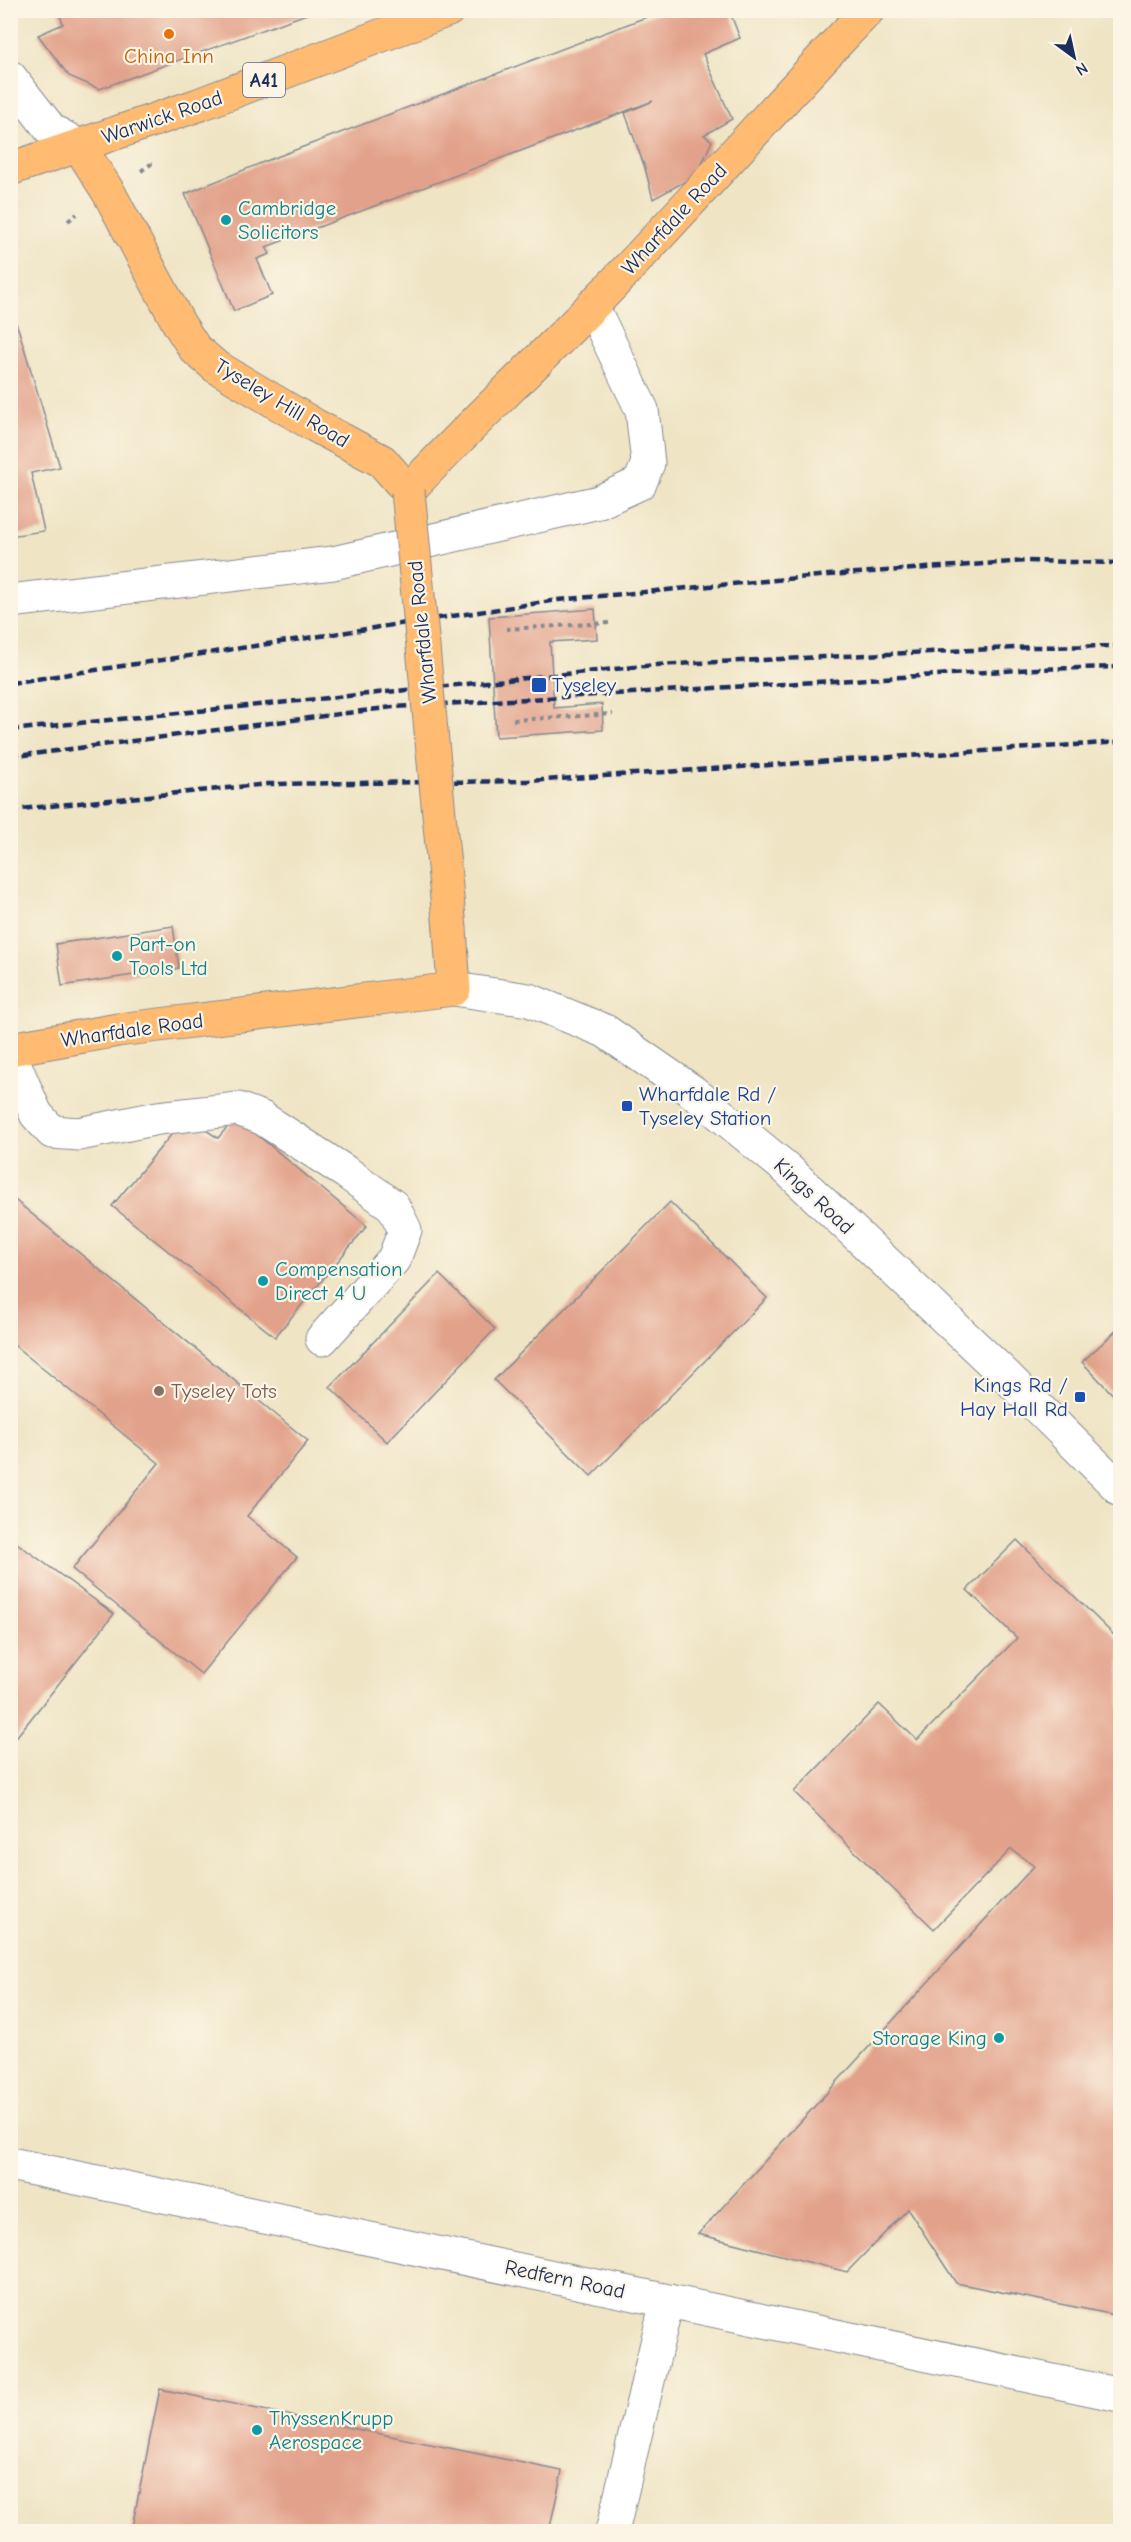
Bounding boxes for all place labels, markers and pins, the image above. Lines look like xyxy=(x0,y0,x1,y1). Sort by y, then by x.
marker: China Inn xyxy=(162,27,176,41)
place label: China Inn xyxy=(124,44,214,68)
place label: Cambridge Solicitors xyxy=(238,196,336,244)
marker: Cambridge Solicitors xyxy=(219,213,233,227)
place label: Tyseley xyxy=(552,673,617,697)
marker: Tyseley xyxy=(530,676,548,694)
place label: Part-on Tools Ltd xyxy=(129,932,208,980)
marker: Part-on Tools Ltd xyxy=(110,949,124,963)
place label: Wharfdale Rd / Tyseley Station xyxy=(639,1082,777,1130)
marker: Wharfdale Rd / Tyseley Station xyxy=(620,1099,634,1113)
place label: Compensation Direct 4 U xyxy=(275,1257,403,1305)
marker: Compensation Direct 4 U xyxy=(256,1274,270,1288)
place label: Kings Rd / Hay Hall Rd xyxy=(960,1373,1068,1421)
place label: Tyseley Tots xyxy=(171,1379,277,1403)
marker: Tyseley Tots xyxy=(152,1384,166,1398)
marker: Kings Rd / Hay Hall Rd xyxy=(1073,1390,1087,1404)
place label: Storage King xyxy=(872,2026,987,2050)
marker: Storage King xyxy=(992,2031,1006,2045)
place label: ThyssenKrupp Aerospace xyxy=(269,2406,393,2454)
marker: ThyssenKrupp Aerospace xyxy=(250,2423,264,2437)

